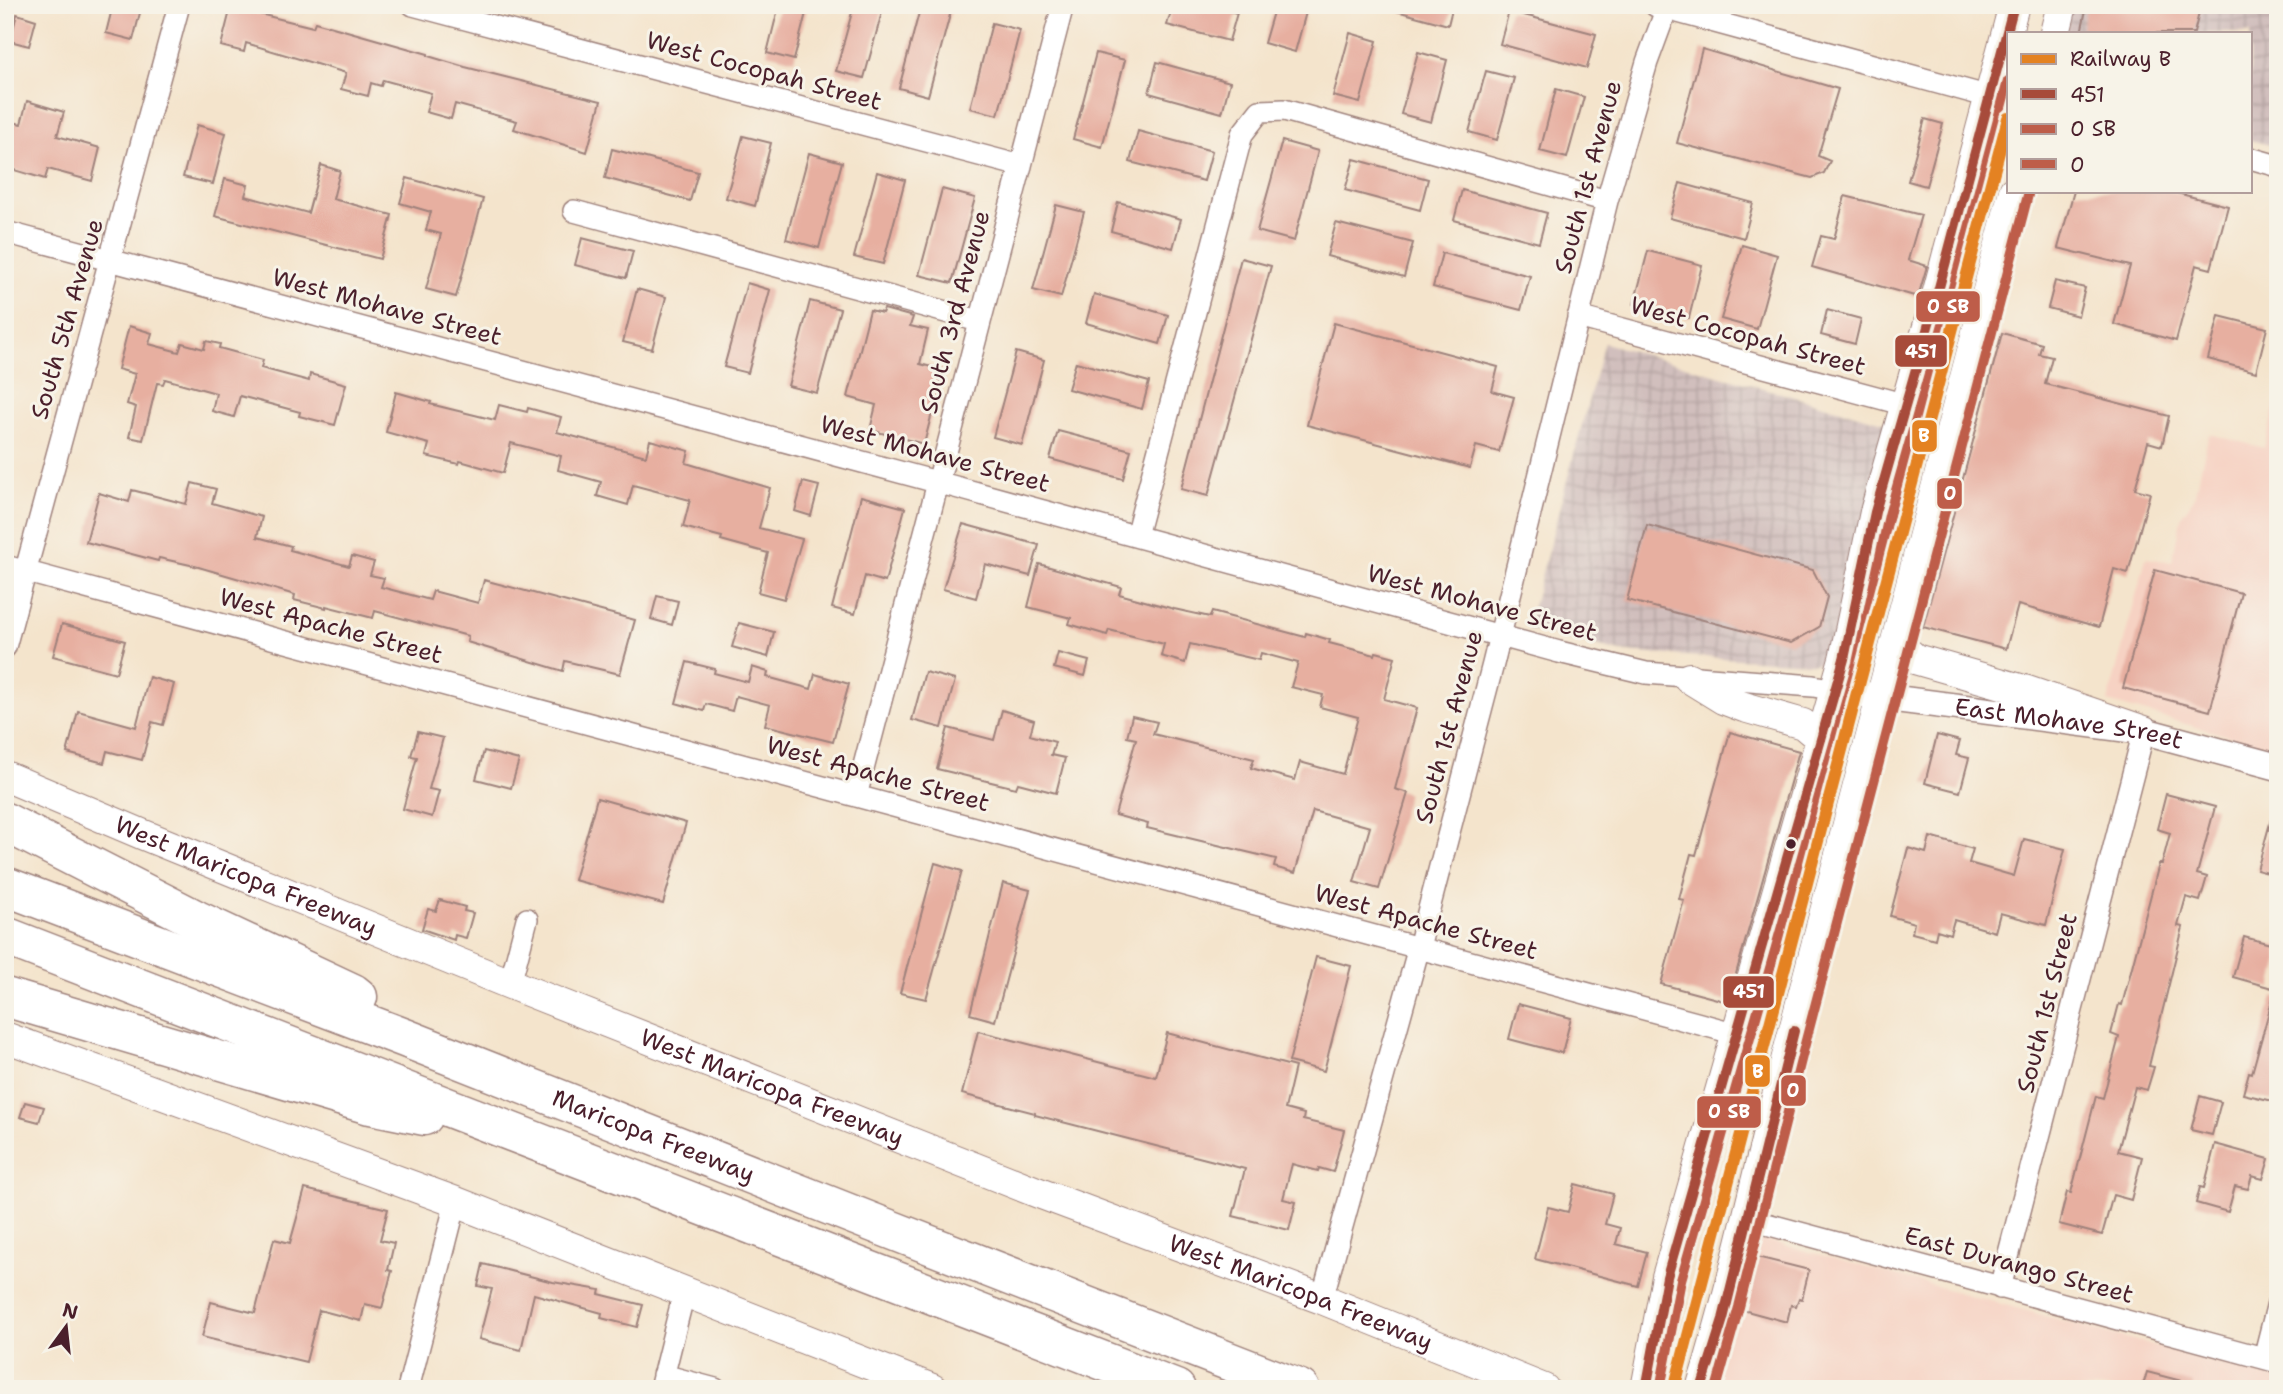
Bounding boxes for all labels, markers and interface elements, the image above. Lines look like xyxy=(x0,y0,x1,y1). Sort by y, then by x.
street label: West Cocopah Street xyxy=(643,24,885,118)
legend xyxy=(2007,32,2252,192)
text: Railway B xyxy=(2070,45,2171,73)
street label: South 1st Avenue xyxy=(1547,77,1629,277)
text: 451 xyxy=(2070,81,2105,109)
text: 0 SB xyxy=(2070,115,2116,143)
text: 0 xyxy=(2070,151,2085,179)
street label: South 3rd Avenue xyxy=(912,207,998,417)
street label: South 5th Avenue xyxy=(23,215,111,423)
street label: West Mohave Street xyxy=(269,261,505,353)
street label: West Cocopah Street xyxy=(1627,289,1869,383)
line badge: 0 SB xyxy=(1915,290,1981,323)
text: 0 SB xyxy=(1927,294,1969,319)
line badge: 451 xyxy=(1894,334,1948,368)
text: 451 xyxy=(1905,339,1937,364)
street label: West Mohave Street xyxy=(817,408,1053,500)
line badge: B xyxy=(1911,419,1938,453)
text: B xyxy=(1918,423,1930,448)
line badge: 0 xyxy=(1936,477,1963,510)
text: 0 xyxy=(1943,481,1957,506)
street label: West Mohave Street xyxy=(1364,557,1600,649)
street label: West Apache Street xyxy=(216,581,446,671)
street label: South 1st Avenue xyxy=(1408,627,1490,827)
street label: East Mohave Street xyxy=(1953,691,2187,757)
street label: West Apache Street xyxy=(763,729,993,819)
street label: West Maricopa Freeway xyxy=(110,808,382,944)
unlabelled marker xyxy=(1784,837,1798,851)
street label: West Apache Street xyxy=(1311,877,1541,967)
street label: South 1st Street xyxy=(2009,910,2085,1096)
line badge: 451 xyxy=(1722,975,1775,1009)
text: 451 xyxy=(1733,979,1765,1004)
street label: West Maricopa Freeway xyxy=(637,1024,909,1152)
line badge: B xyxy=(1744,1054,1771,1088)
text: B xyxy=(1752,1059,1764,1084)
line badge: 0 xyxy=(1780,1074,1807,1107)
text: 0 xyxy=(1786,1078,1800,1103)
street label: Maricopa Freeway xyxy=(548,1082,758,1190)
line badge: 0 SB xyxy=(1696,1095,1762,1129)
text: 0 SB xyxy=(1708,1099,1750,1124)
street label: East Durango Street xyxy=(1901,1219,2137,1311)
street label: West Maricopa Freeway xyxy=(1164,1227,1438,1358)
north arrow xyxy=(32,1292,102,1362)
text: N xyxy=(60,1297,81,1325)

